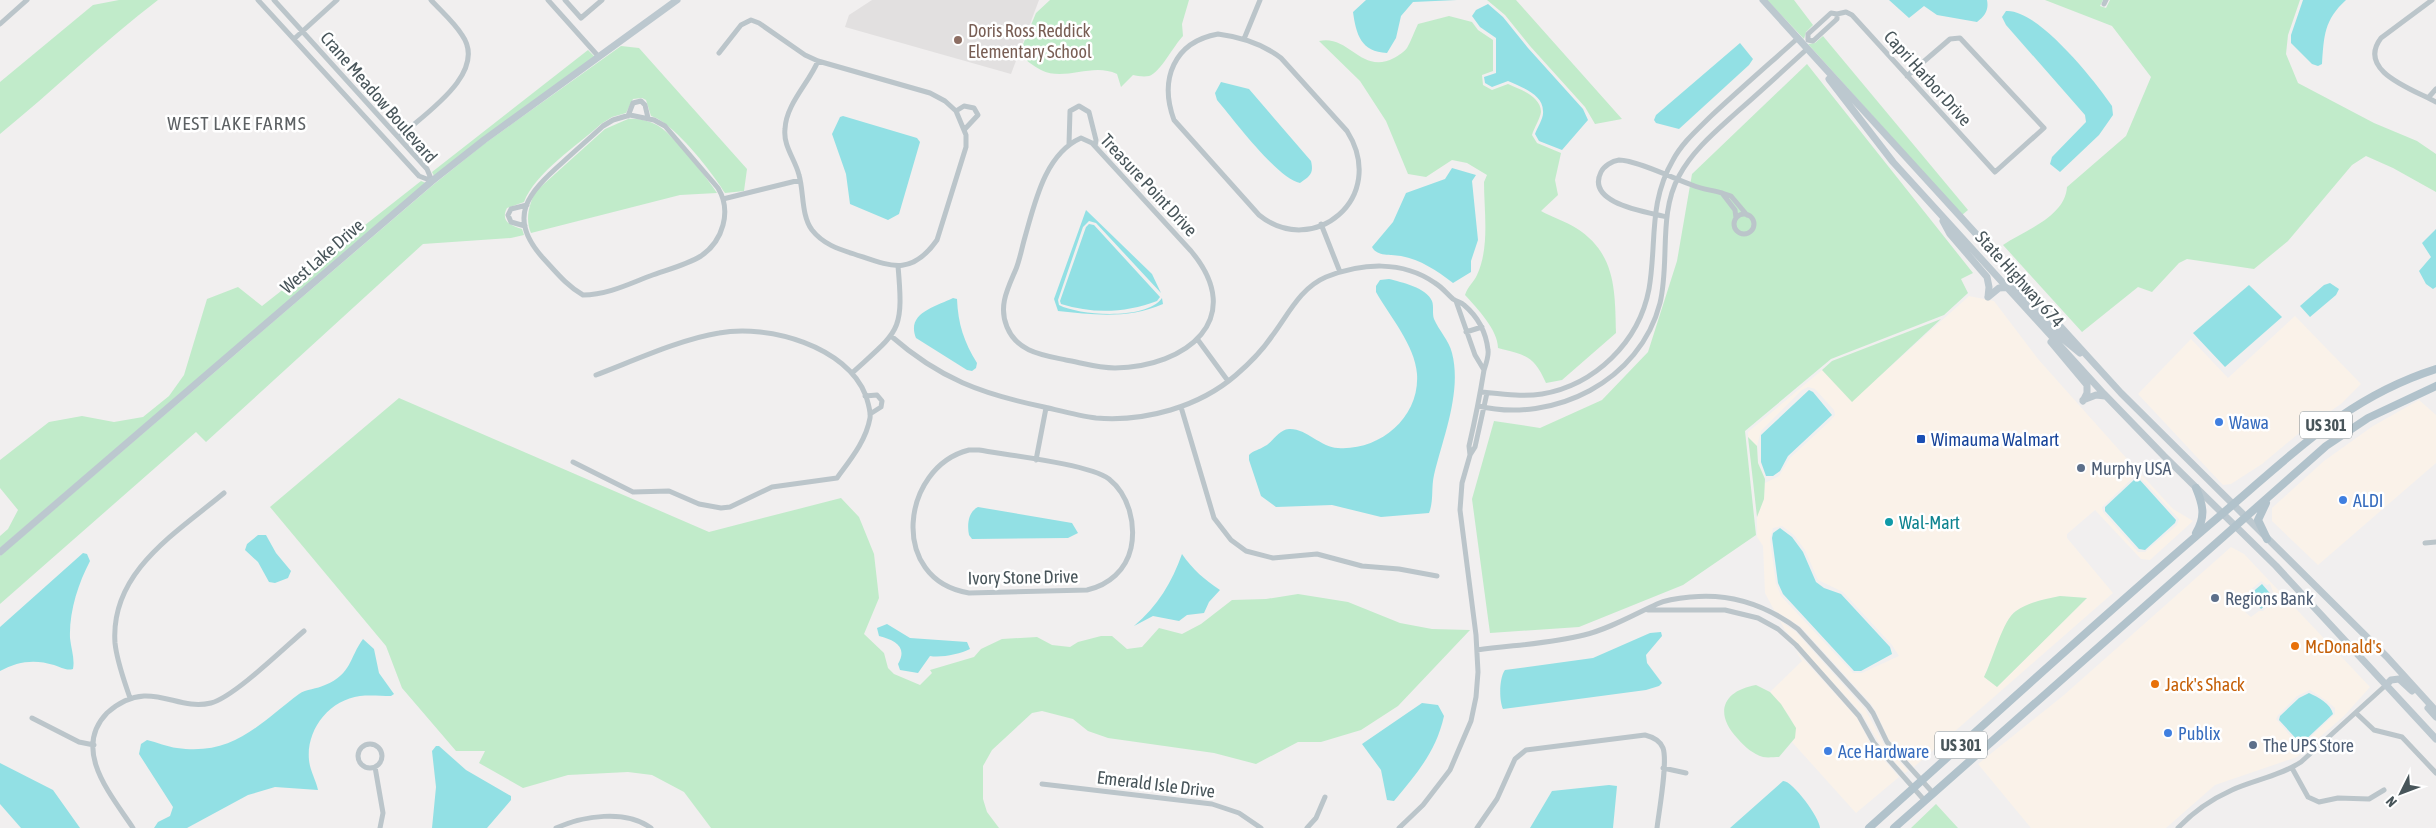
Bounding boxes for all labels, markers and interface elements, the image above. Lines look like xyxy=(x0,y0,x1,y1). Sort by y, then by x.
place label: Doris Ross Reddick Elementary School xyxy=(968,20,1092,62)
street label: Capri Harbor Drive xyxy=(1880,26,1976,130)
street label: Crane Meadow Boulevard xyxy=(316,27,442,167)
marker: Doris Ross Reddick Elementary School xyxy=(952,34,964,46)
district label: WEST LAKE FARMS xyxy=(167,112,307,134)
street label: Treasure Point Drive xyxy=(1096,129,1202,241)
street label: West Lake Drive xyxy=(276,214,368,298)
street label: State Highway 674 xyxy=(1971,227,2069,331)
place label: Wawa xyxy=(2229,412,2269,433)
road number: US 301 xyxy=(2300,412,2352,438)
marker: Wawa xyxy=(2213,416,2225,428)
place label: Wimauma Walmart xyxy=(1931,429,2059,450)
marker: Wimauma Walmart xyxy=(1915,433,1927,445)
place label: Murphy USA xyxy=(2091,458,2171,479)
marker: Murphy USA xyxy=(2075,462,2087,474)
place label: ALDI xyxy=(2353,490,2383,511)
marker: ALDI xyxy=(2337,494,2349,506)
place label: Wal-Mart xyxy=(1899,512,1960,533)
marker: Wal-Mart xyxy=(1883,516,1895,528)
street label: Ivory Stone Drive xyxy=(967,566,1079,588)
place label: Regions Bank xyxy=(2225,588,2314,609)
marker: Regions Bank xyxy=(2209,592,2221,604)
place label: McDonald's xyxy=(2305,636,2382,657)
marker: McDonald's xyxy=(2289,640,2301,652)
place label: Jack's Shack xyxy=(2165,674,2245,695)
marker: Jack's Shack xyxy=(2149,678,2161,690)
place label: Publix xyxy=(2178,723,2220,744)
marker: Publix xyxy=(2162,727,2174,739)
road number: US 301 xyxy=(1935,732,1987,758)
place label: The UPS Store xyxy=(2263,735,2354,756)
marker: The UPS Store xyxy=(2247,739,2259,751)
place label: Ace Hardware xyxy=(1838,741,1929,762)
marker: Ace Hardware xyxy=(1822,745,1834,757)
street label: Emerald Isle Drive xyxy=(1096,766,1216,802)
north arrow xyxy=(2376,768,2426,818)
text: N xyxy=(2383,793,2400,810)

